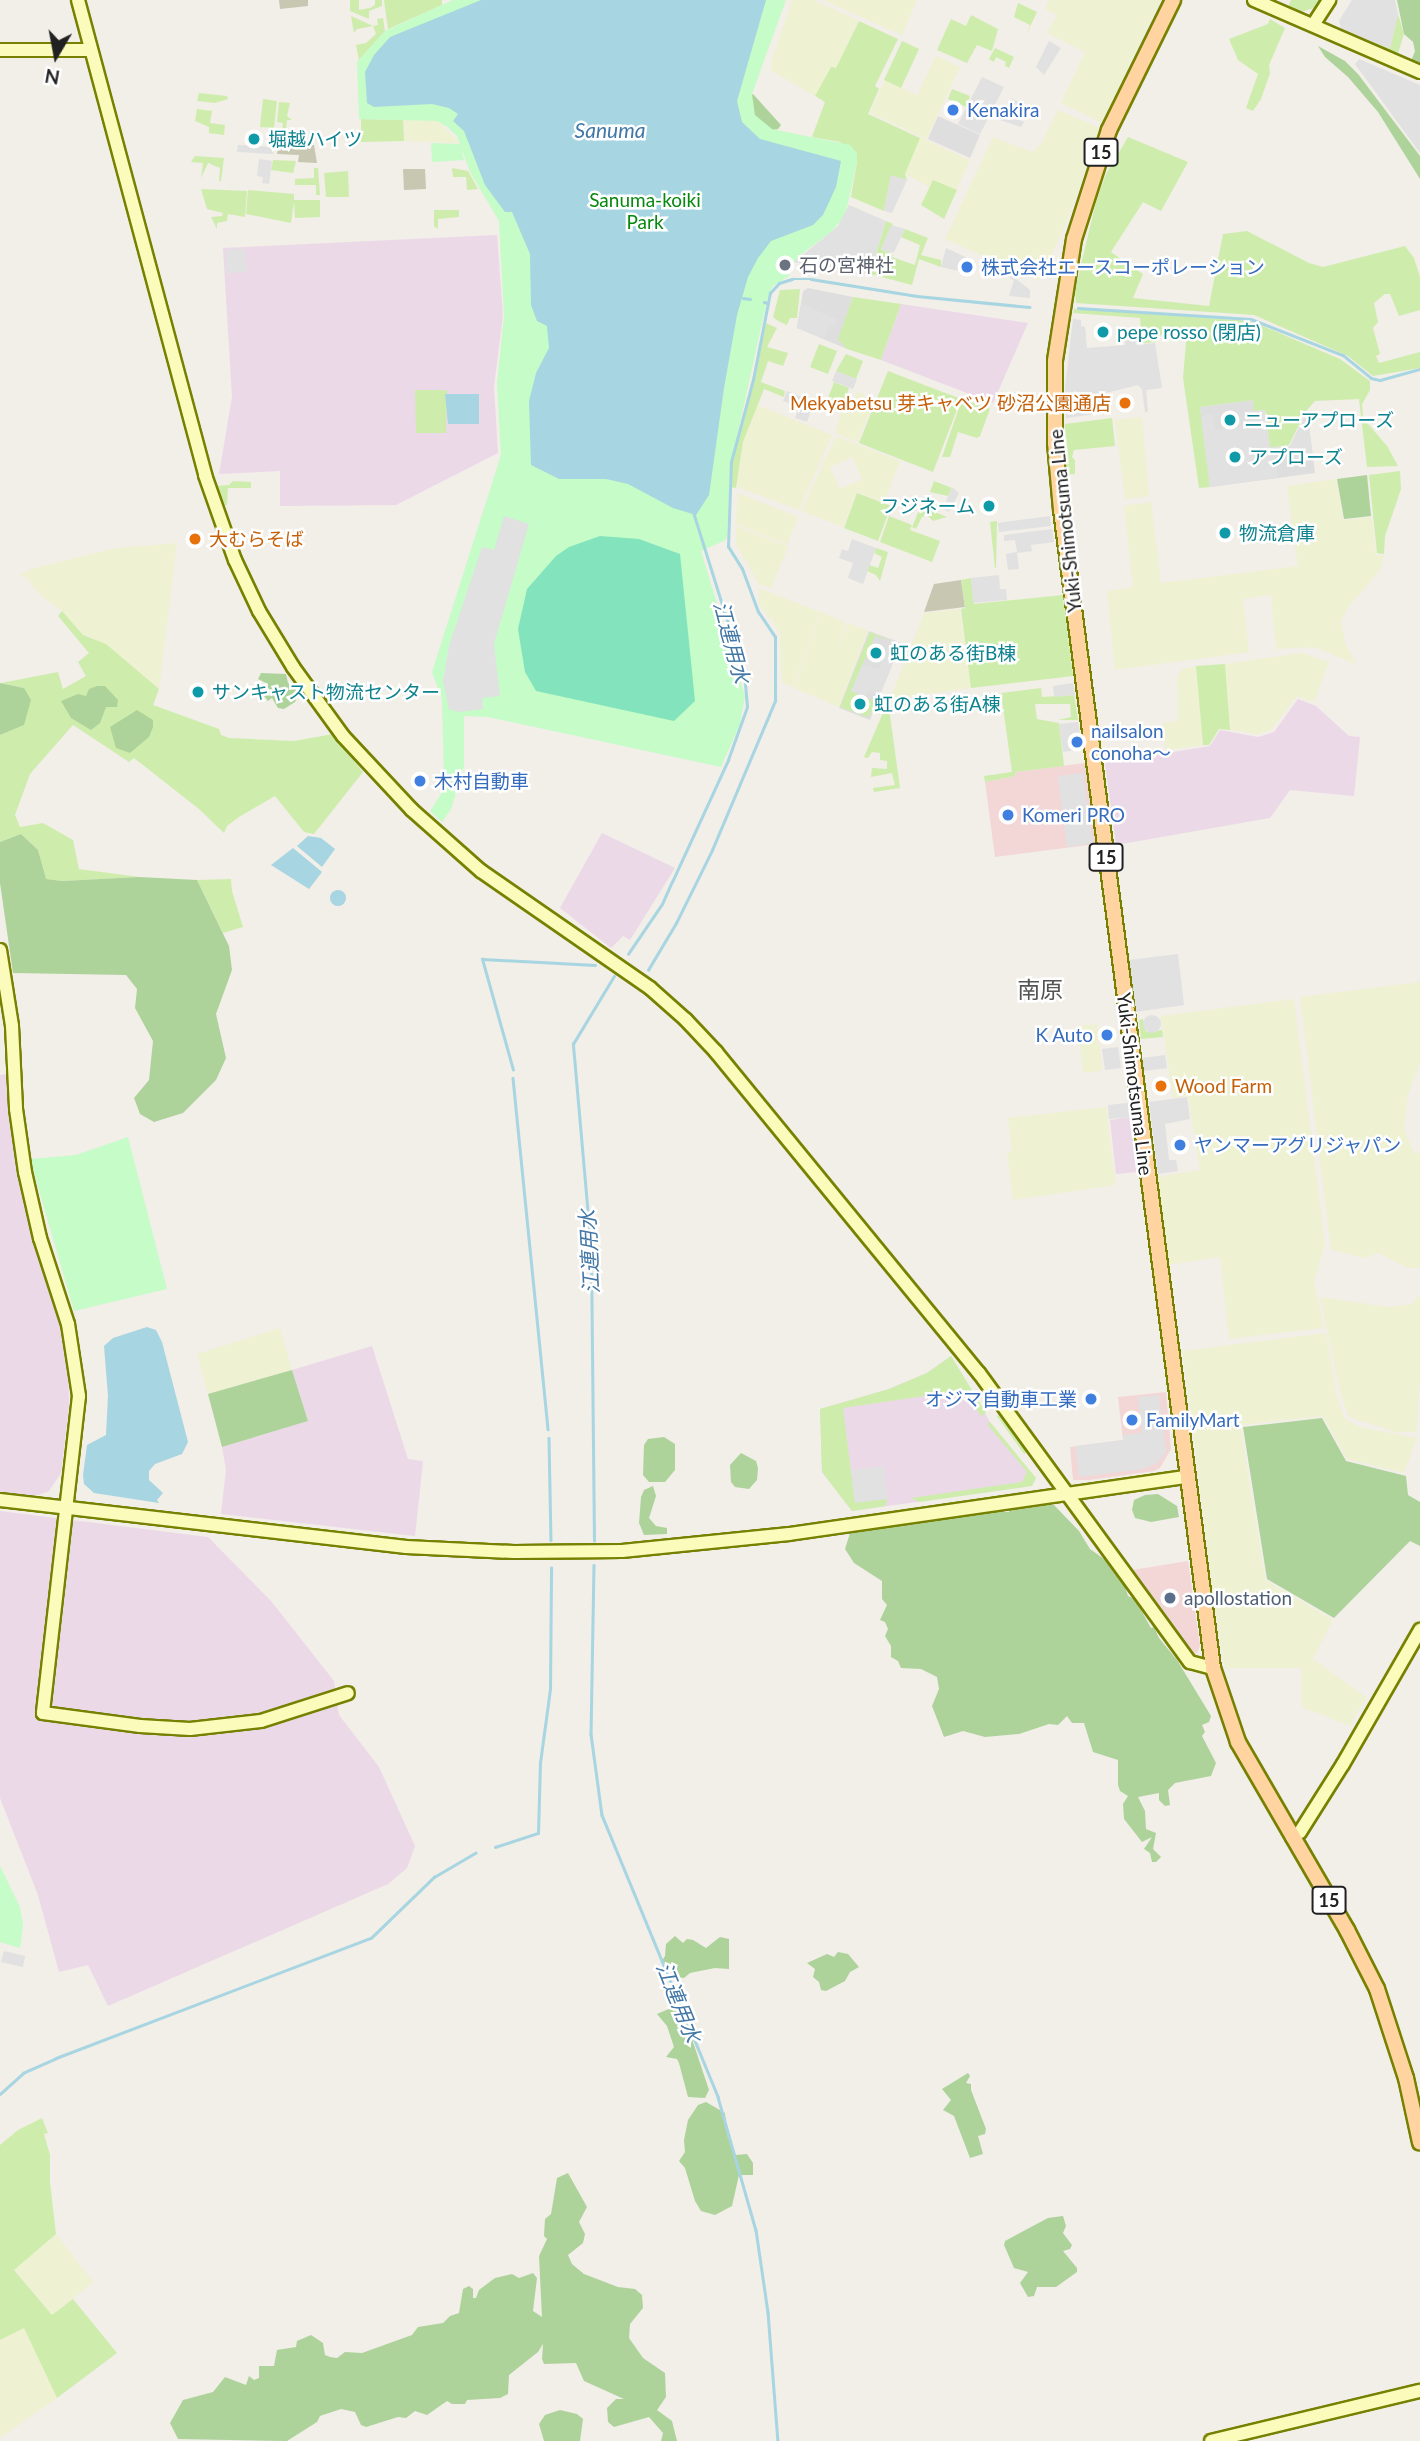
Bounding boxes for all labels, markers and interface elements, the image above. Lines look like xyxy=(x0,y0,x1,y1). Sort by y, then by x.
north arrow xyxy=(21,21,91,91)
text: N xyxy=(43,65,61,90)
place label: Kenakira xyxy=(967,99,1039,121)
marker: Kenakira xyxy=(945,102,961,118)
water label: Sanuma xyxy=(575,117,645,143)
place label: 堀越ハイツ xyxy=(268,128,363,150)
marker: 堀越ハイツ xyxy=(246,131,262,147)
road number: 15 xyxy=(1084,138,1118,167)
park label: Sanuma-koiki Park xyxy=(589,189,701,233)
place label: 石の宮神社 xyxy=(799,254,894,276)
place label: 株式会社エースコーポレーション xyxy=(981,256,1266,278)
marker: 石の宮神社 xyxy=(777,257,793,273)
marker: 株式会社エースコーポレーション xyxy=(959,259,975,275)
place label: pepe rosso (閉店) xyxy=(1117,321,1261,343)
marker: pepe rosso (閉店) xyxy=(1095,324,1111,340)
place label: Mekyabetsu 芽キャベツ 砂沼公園通店 xyxy=(790,392,1111,414)
marker: Mekyabetsu 芽キャベツ 砂沼公園通店 xyxy=(1117,395,1133,411)
place label: ニューアプローズ xyxy=(1244,409,1396,431)
marker: ニューアプローズ xyxy=(1222,412,1238,428)
street label: Yuki-Shimotsuma Line xyxy=(1044,428,1086,614)
place label: アプローズ xyxy=(1249,446,1344,468)
marker: アプローズ xyxy=(1227,449,1243,465)
place label: フジネーム xyxy=(880,495,975,517)
marker: フジネーム xyxy=(981,498,997,514)
place label: 物流倉庫 xyxy=(1239,522,1315,544)
marker: 物流倉庫 xyxy=(1217,525,1233,541)
place label: 大むらそば xyxy=(209,528,304,550)
marker: 大むらそば xyxy=(187,531,203,547)
water label: 江連用水 xyxy=(709,598,755,686)
place label: 虹のある街B棟 xyxy=(890,642,1016,664)
marker: 虹のある街B棟 xyxy=(868,645,884,661)
place label: サンキャスト物流センター xyxy=(212,681,440,703)
marker: サンキャスト物流センター xyxy=(190,684,206,700)
place label: 虹のある街A棟 xyxy=(874,693,1001,715)
marker: 虹のある街A棟 xyxy=(852,696,868,712)
place label: nailsalon conoha〜 xyxy=(1091,720,1171,764)
marker: nailsalon conoha〜 xyxy=(1069,734,1085,750)
place label: 木村自動車 xyxy=(434,770,529,792)
marker: 木村自動車 xyxy=(412,773,428,789)
place label: Komeri PRO xyxy=(1022,804,1125,826)
marker: Komeri PRO xyxy=(1000,807,1016,823)
road number: 15 xyxy=(1088,842,1124,872)
district label: 南原 xyxy=(1017,975,1063,1003)
street label: Yuki-Shimotsuma Line xyxy=(1112,991,1158,1177)
place label: K Auto xyxy=(1035,1024,1093,1046)
marker: K Auto xyxy=(1099,1027,1115,1043)
place label: Wood Farm xyxy=(1175,1075,1272,1097)
marker: Wood Farm xyxy=(1153,1078,1169,1094)
place label: ヤンマーアグリジャパン xyxy=(1194,1134,1403,1156)
marker: ヤンマーアグリジャパン xyxy=(1172,1137,1188,1153)
water label: 江連用水 xyxy=(574,1209,604,1295)
place label: オジマ自動車工業 xyxy=(925,1388,1077,1410)
marker: オジマ自動車工業 xyxy=(1083,1391,1099,1407)
place label: FamilyMart xyxy=(1146,1409,1240,1431)
marker: FamilyMart xyxy=(1124,1412,1140,1428)
place label: apollostation xyxy=(1184,1587,1292,1609)
marker: apollostation xyxy=(1162,1590,1178,1606)
road number: 15 xyxy=(1312,1886,1346,1914)
water label: 江連用水 xyxy=(652,1958,706,2046)

